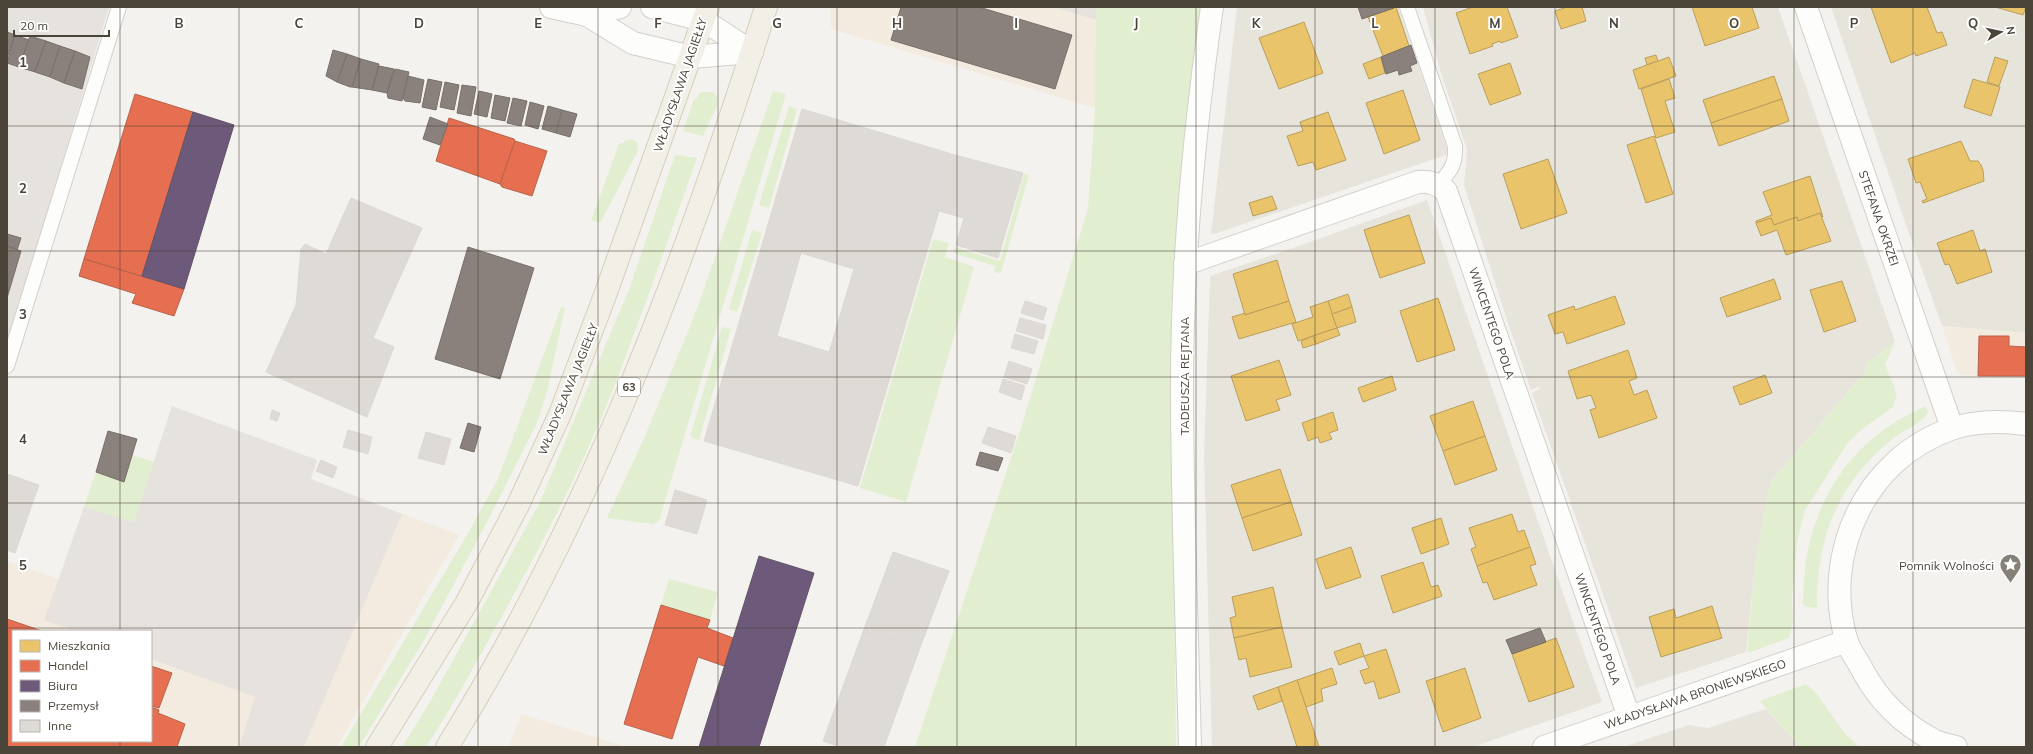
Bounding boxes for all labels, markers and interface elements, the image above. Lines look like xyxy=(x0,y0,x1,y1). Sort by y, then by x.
scale bar xyxy=(14,12,109,38)
north arrow xyxy=(1981,12,2021,52)
text: B xyxy=(175,15,184,31)
text: C xyxy=(295,15,304,31)
text: D xyxy=(414,15,424,31)
text: E xyxy=(534,15,542,31)
street label: WŁADYSŁAWA JAGIEŁŁY xyxy=(650,15,710,154)
text: F xyxy=(654,15,662,31)
text: G xyxy=(772,15,782,31)
text: H xyxy=(892,15,902,31)
text: I xyxy=(1014,15,1018,31)
text: J xyxy=(1134,15,1138,31)
text: K xyxy=(1252,15,1262,31)
text: L xyxy=(1371,15,1379,31)
text: M xyxy=(1489,15,1501,31)
text: N xyxy=(1609,15,1619,31)
text: O xyxy=(1729,15,1739,31)
text: P xyxy=(1850,15,1859,31)
text: Q xyxy=(1968,15,1978,31)
text: 20 m xyxy=(20,18,48,33)
text: N xyxy=(2003,25,2018,36)
text: 1 xyxy=(19,54,27,70)
street label: STEFANA OKRZEI xyxy=(1856,168,1902,268)
text: 2 xyxy=(19,180,27,196)
street label: WINCENTEGO POLA xyxy=(1466,265,1518,381)
text: 3 xyxy=(19,306,27,322)
street label: TADEUSZA REJTANA xyxy=(1177,317,1192,435)
street label: WŁADYSŁAWA JAGIEŁŁY xyxy=(535,320,602,457)
road number: 63 xyxy=(618,378,640,396)
text: 4 xyxy=(19,431,27,447)
place icon: Pomnik Wolności xyxy=(1997,552,2023,585)
text: 5 xyxy=(19,557,27,573)
place label: Pomnik Wolności xyxy=(1899,558,1994,573)
street label: WINCENTEGO POLA xyxy=(1572,571,1624,687)
legend xyxy=(12,630,152,742)
text: Mieszkania xyxy=(48,638,110,653)
street label: WŁADYSŁAWA BRONIEWSKIEGO xyxy=(1602,656,1788,732)
text: Handel xyxy=(48,658,88,673)
text: Biura xyxy=(48,678,77,693)
text: Przemysł xyxy=(48,698,99,713)
text: Inne xyxy=(48,718,72,733)

